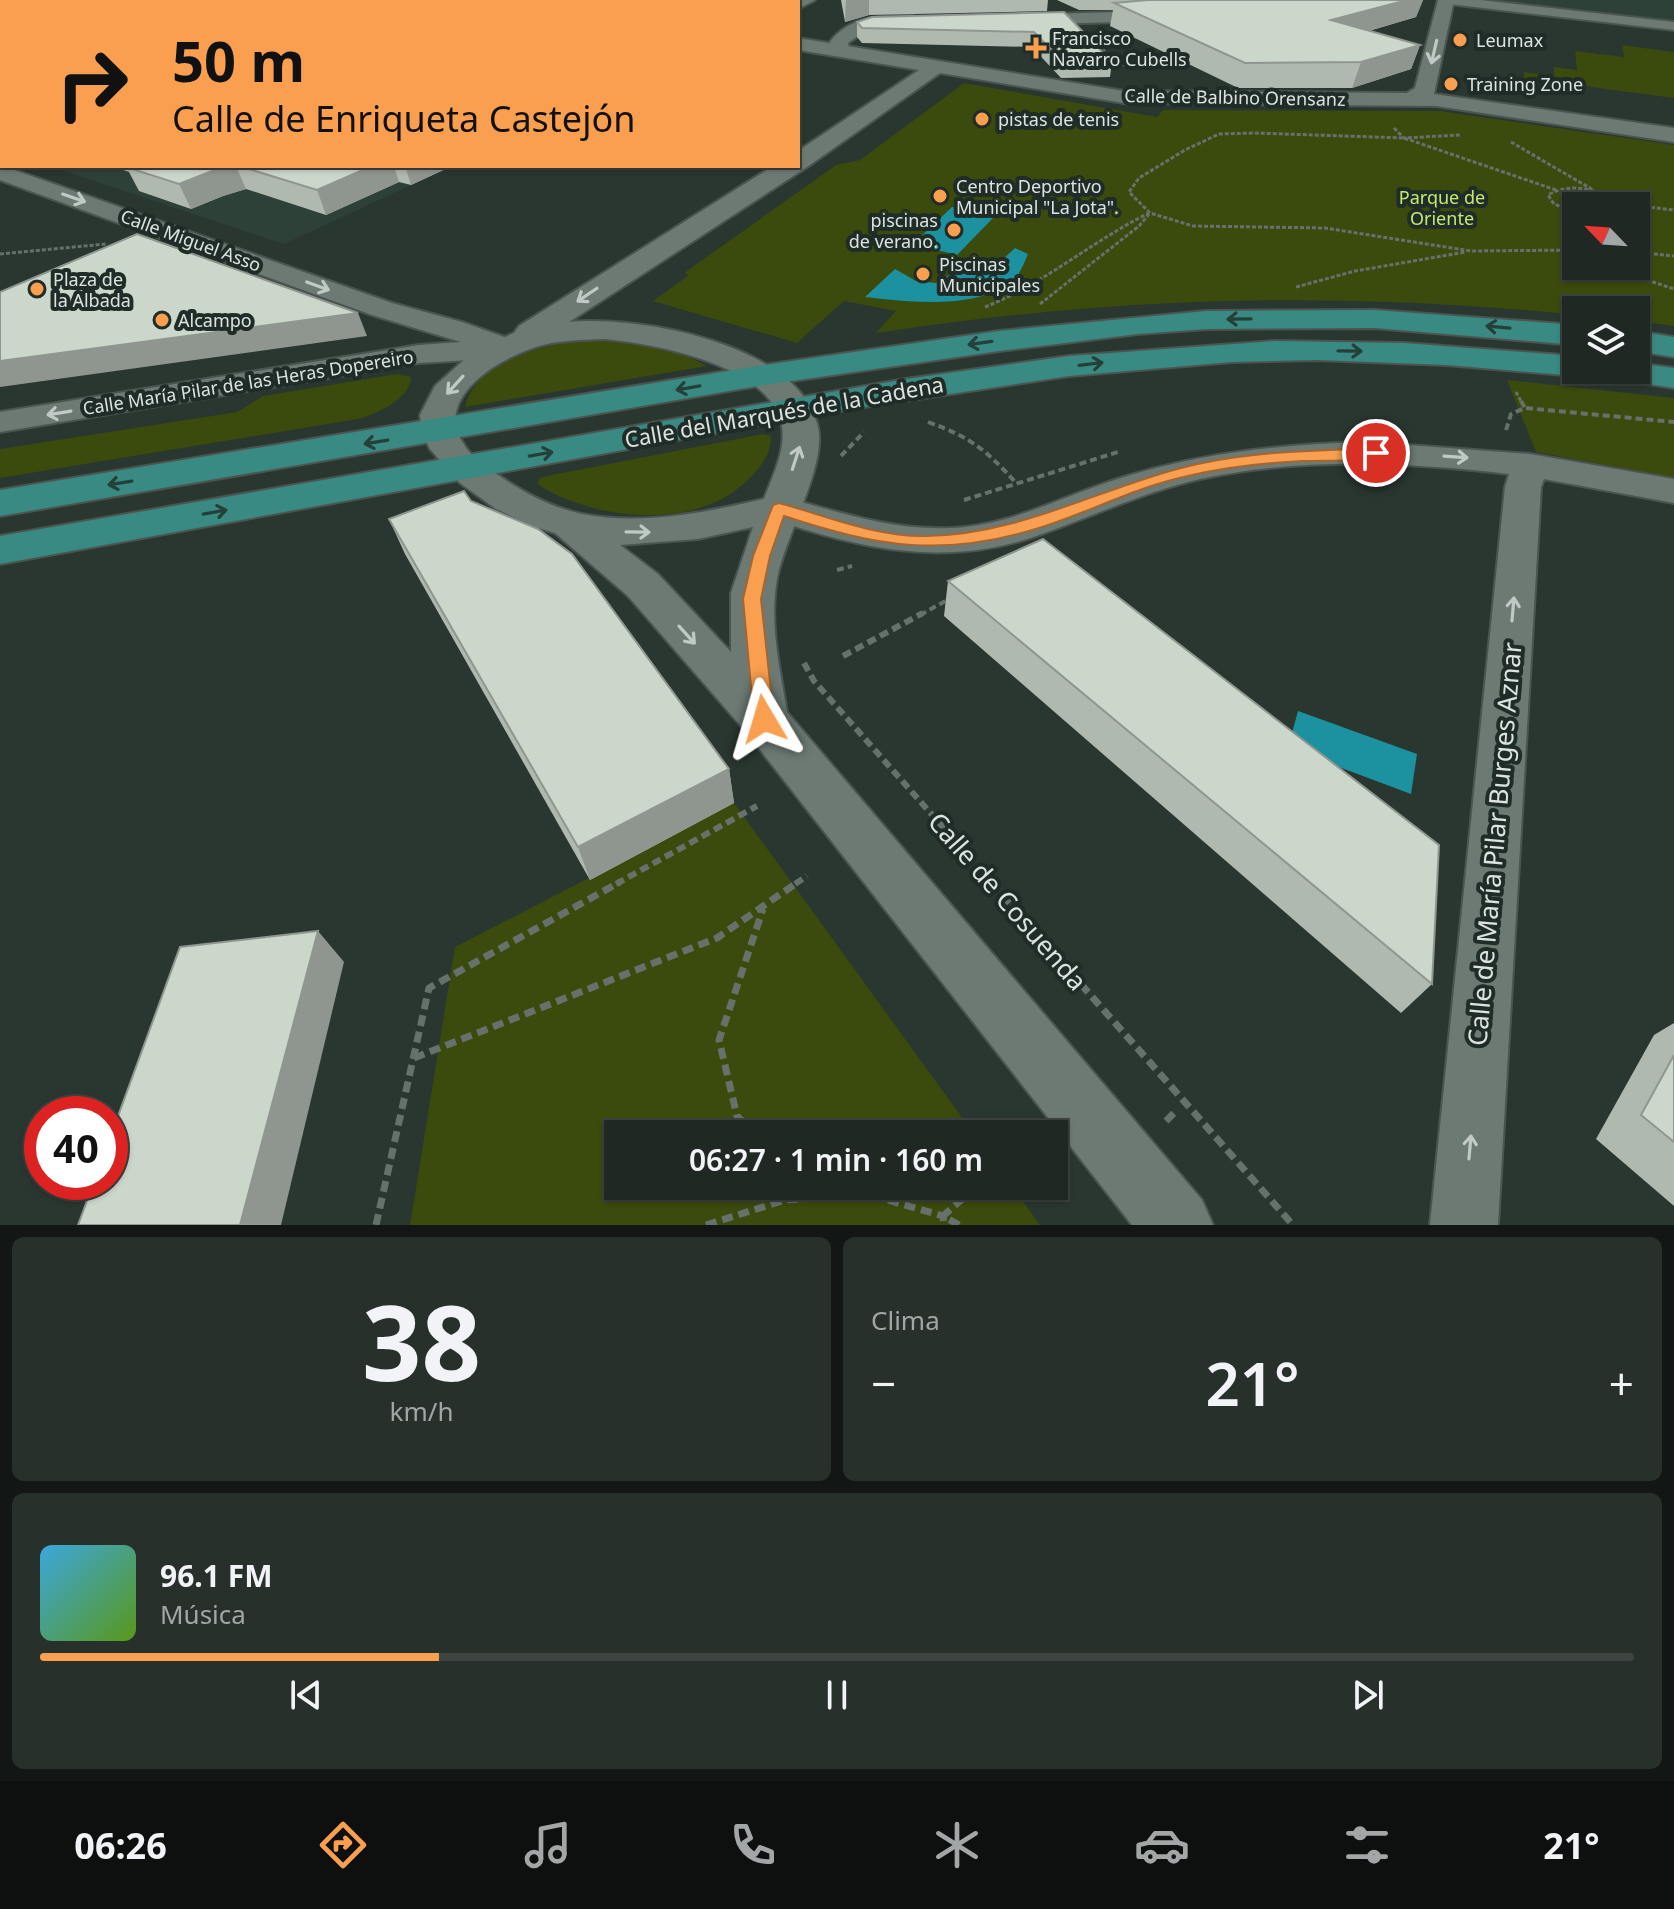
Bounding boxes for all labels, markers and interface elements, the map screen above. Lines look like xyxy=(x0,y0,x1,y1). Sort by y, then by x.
text: 50 m xyxy=(172,22,305,98)
place label: Francisco Navarro Cubells xyxy=(1052,26,1187,71)
place label: Leumax xyxy=(1476,28,1544,52)
marker: Leumax xyxy=(1451,31,1469,49)
icon: right xyxy=(40,32,144,136)
marker: Francisco Navarro Cubells xyxy=(1027,39,1045,57)
one-way arrow xyxy=(1426,39,1441,65)
place label: Training Zone xyxy=(1467,72,1583,96)
marker: Training Zone xyxy=(1442,75,1460,93)
street label: Calle de Balbino Orensanz xyxy=(1124,83,1346,111)
text: Calle de Enriqueta Castejón xyxy=(172,94,635,143)
place label: pistas de tenis xyxy=(998,107,1119,131)
marker: pistas de tenis xyxy=(973,110,991,128)
place label: Centro Deportivo Municipal "La Jota". xyxy=(956,174,1119,219)
park label: Parque de Oriente xyxy=(1399,185,1485,230)
marker: Centro Deportivo Municipal "La Jota". xyxy=(931,187,949,205)
one-way arrow xyxy=(61,191,86,206)
north arrow xyxy=(1562,192,1650,280)
map controls xyxy=(1562,192,1650,384)
street label: Calle Miguel Asso xyxy=(117,203,265,277)
place label: piscinas de verano. xyxy=(849,208,938,253)
marker: piscinas de verano. xyxy=(945,221,963,239)
place label: Piscinas Municipales xyxy=(939,252,1040,297)
marker: Piscinas Municipales xyxy=(914,265,932,283)
place label: Plaza de la Albada xyxy=(53,267,131,312)
one-way arrow xyxy=(306,279,331,294)
marker: Plaza de la Albada xyxy=(28,280,46,298)
one-way arrow xyxy=(576,287,598,304)
button: layers xyxy=(1562,296,1650,384)
place label: Alcampo xyxy=(178,308,252,332)
marker: Alcampo xyxy=(153,311,171,329)
one-way arrow xyxy=(1226,311,1253,327)
one-way arrow xyxy=(1485,320,1512,335)
one-way arrow xyxy=(967,336,994,351)
street label: Calle María Pilar de las Heras Dopereiro xyxy=(81,344,415,420)
one-way arrow xyxy=(1336,344,1363,359)
one-way arrow xyxy=(1077,356,1104,371)
street label: Calle del Marqués de la Cadena xyxy=(622,368,946,454)
one-way arrow xyxy=(446,375,464,395)
one-way arrow xyxy=(675,382,701,397)
one-way arrow xyxy=(47,406,73,421)
pin xyxy=(1342,419,1410,487)
icon: arrive xyxy=(1354,431,1398,475)
one-way arrow xyxy=(364,435,389,450)
one-way arrow xyxy=(528,445,553,460)
one-way arrow xyxy=(789,446,804,472)
one-way arrow xyxy=(1442,450,1468,465)
one-way arrow xyxy=(107,477,133,492)
one-way arrow xyxy=(201,503,227,518)
one-way arrow xyxy=(624,524,651,540)
one-way arrow xyxy=(1506,596,1521,623)
one-way arrow xyxy=(678,624,696,644)
street label: Calle de María Pilar Burges Aznar xyxy=(1458,640,1530,1047)
position arrow xyxy=(722,677,806,761)
street label: Calle de Cosuenda xyxy=(921,804,1095,998)
speed limit sign: 40 xyxy=(24,1096,128,1200)
one-way arrow xyxy=(1463,1134,1478,1161)
text: 06:27 · 1 min · 160 m xyxy=(689,1139,983,1180)
text: 38 xyxy=(362,1270,481,1411)
text: Clima xyxy=(871,1302,940,1338)
text: 21° xyxy=(1205,1342,1300,1424)
text: − xyxy=(871,1353,896,1413)
text: + xyxy=(1609,1353,1634,1413)
text: km/h xyxy=(390,1393,453,1429)
text: 96.1 FM xyxy=(160,1555,272,1596)
text: Música xyxy=(160,1596,246,1632)
icon: previous xyxy=(284,1673,328,1717)
icon: pause xyxy=(815,1673,859,1717)
icon: next xyxy=(1346,1673,1390,1717)
icon: directions xyxy=(315,1817,371,1873)
icon: music xyxy=(520,1817,576,1873)
icon: phone xyxy=(725,1817,781,1873)
icon: climate xyxy=(929,1817,985,1873)
icon: car xyxy=(1134,1817,1190,1873)
icon: filters xyxy=(1339,1817,1395,1873)
text: 06:26 xyxy=(74,1821,167,1870)
text: 21° xyxy=(1543,1821,1600,1870)

